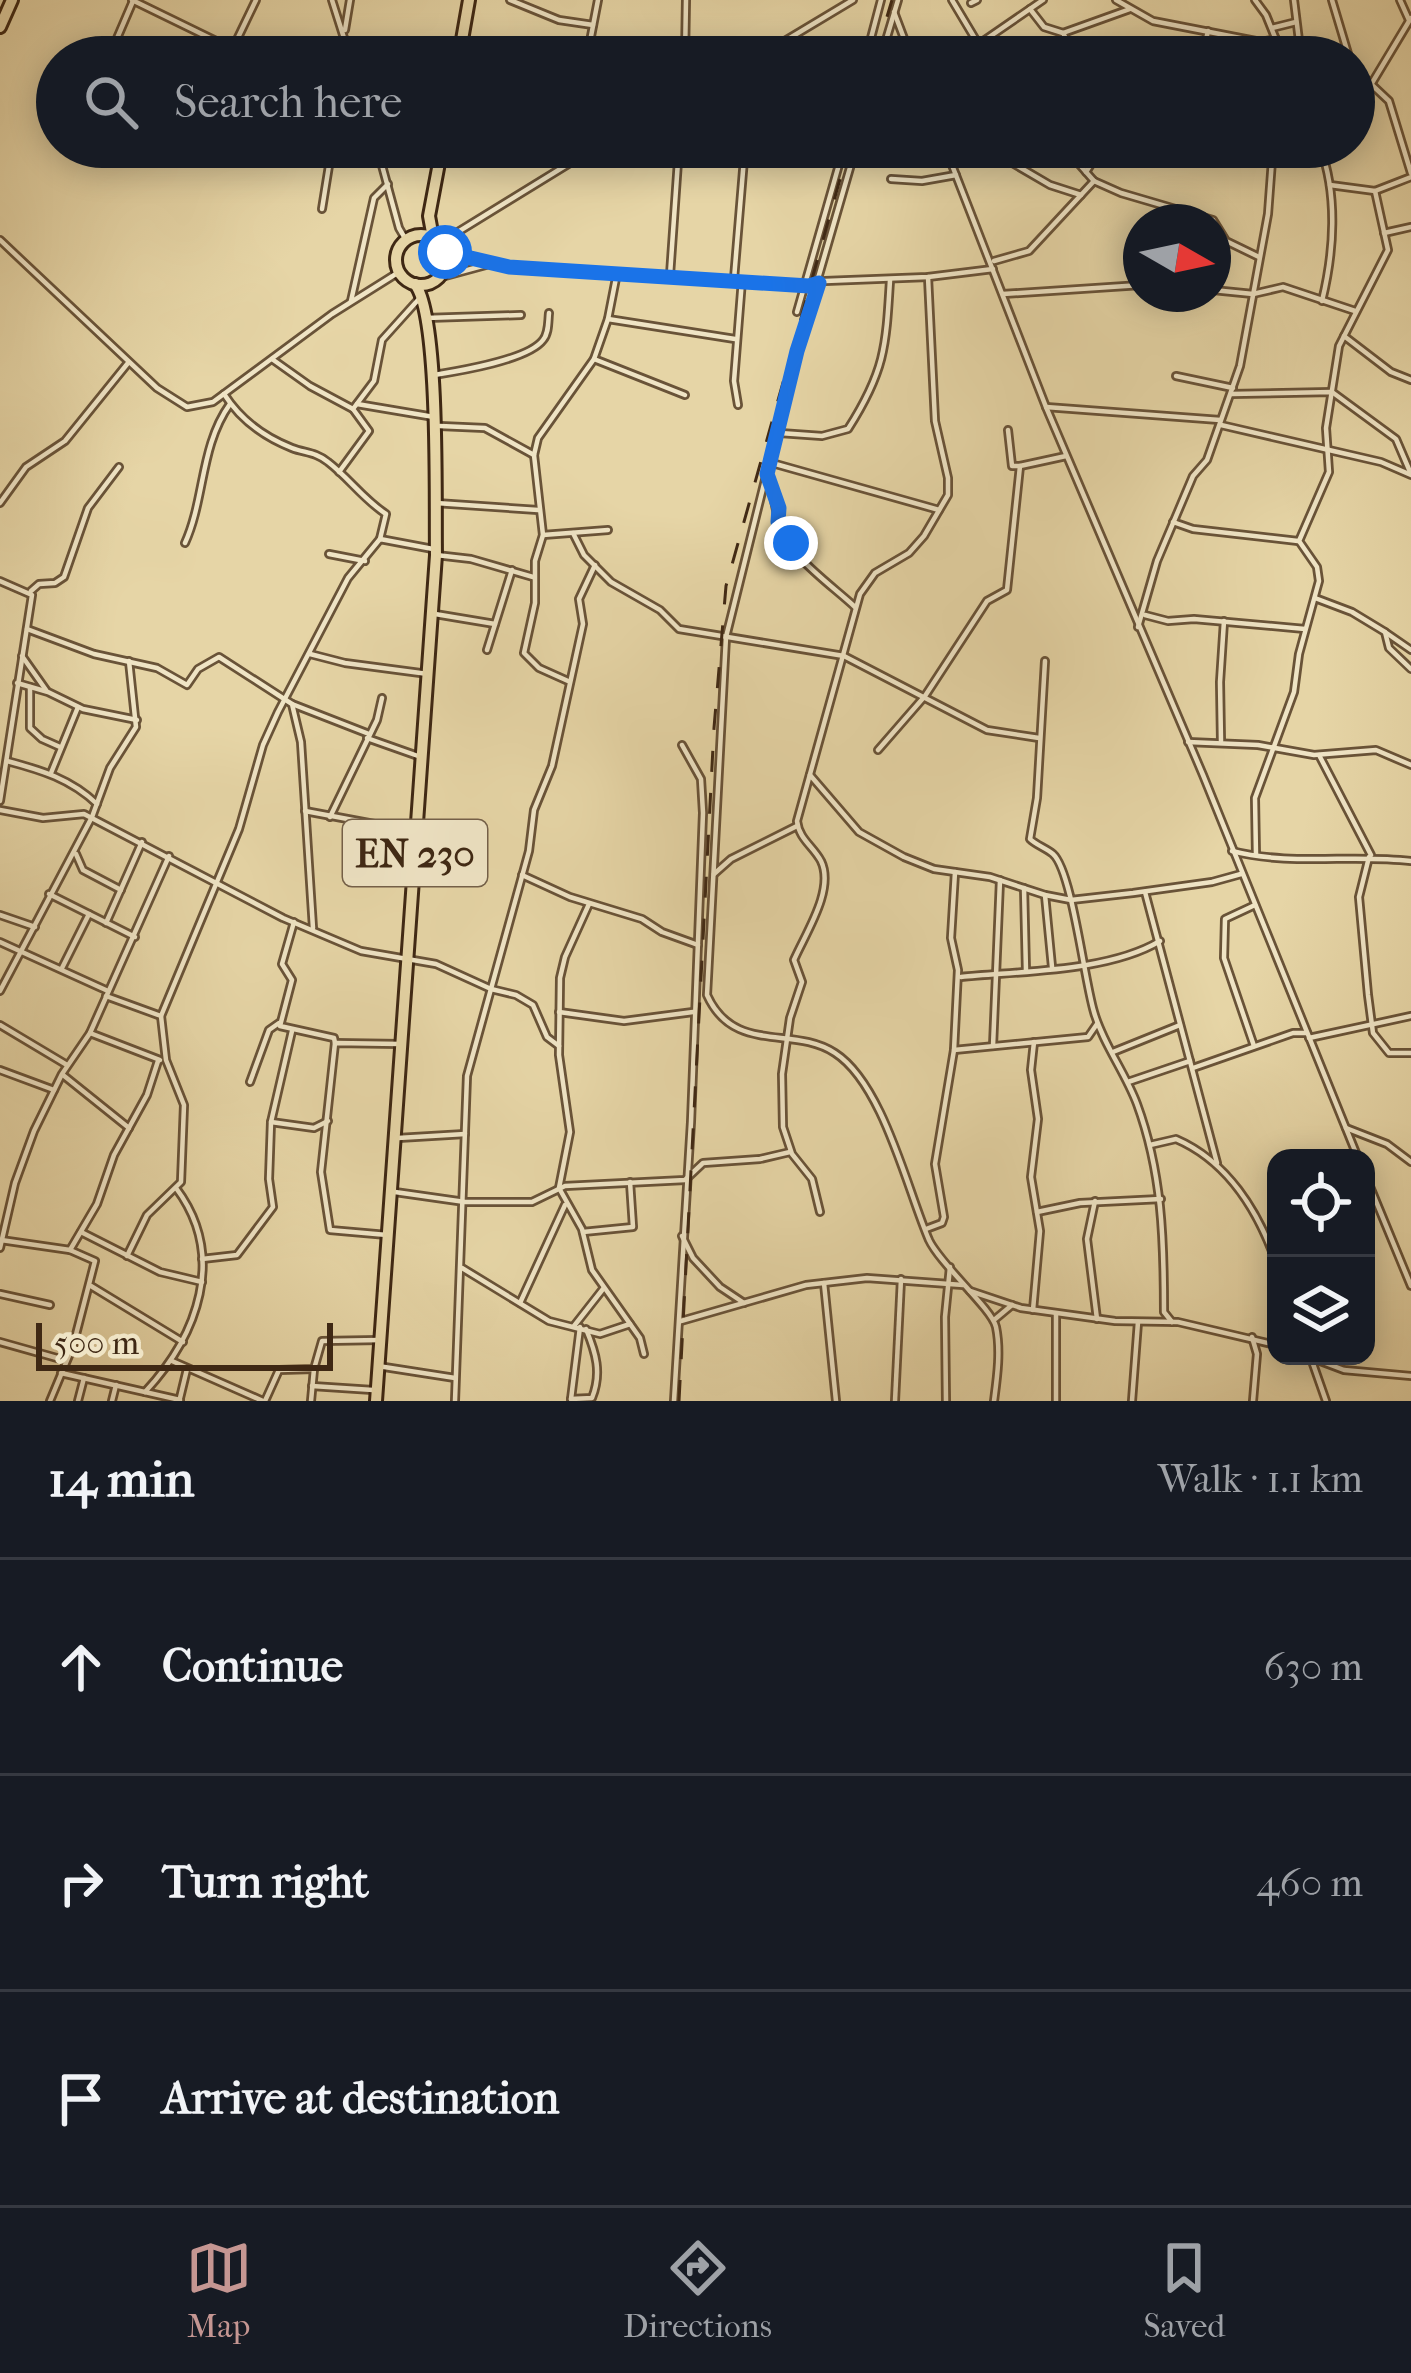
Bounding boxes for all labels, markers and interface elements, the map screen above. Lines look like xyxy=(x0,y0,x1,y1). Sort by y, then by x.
search box xyxy=(36,36,1375,168)
icon: search xyxy=(78,69,144,135)
text: Search here xyxy=(174,76,402,129)
north arrow xyxy=(1123,204,1231,312)
route start xyxy=(418,225,472,279)
route end xyxy=(764,516,818,570)
road number: EN 230 xyxy=(343,820,487,886)
map controls xyxy=(1267,1149,1375,1365)
button: locate xyxy=(1267,1149,1375,1257)
button: layers xyxy=(1267,1257,1375,1365)
scale bar xyxy=(36,1317,333,1370)
text: 500 m xyxy=(54,1324,139,1363)
text: 14 min xyxy=(48,1449,194,1509)
text: Walk · 1.1 km xyxy=(1158,1456,1363,1502)
icon: ahead xyxy=(48,1634,114,1700)
text: Continue xyxy=(162,1640,343,1693)
text: 630 m xyxy=(1264,1644,1363,1690)
icon: right xyxy=(48,1850,114,1916)
text: Turn right xyxy=(162,1856,369,1909)
text: 460 m xyxy=(1257,1860,1363,1906)
icon: arrive xyxy=(48,2066,114,2132)
text: Arrive at destination xyxy=(162,2072,559,2125)
tab: Map xyxy=(186,2235,252,2346)
tab: Directions xyxy=(623,2235,772,2346)
tab: Saved xyxy=(1143,2235,1225,2346)

